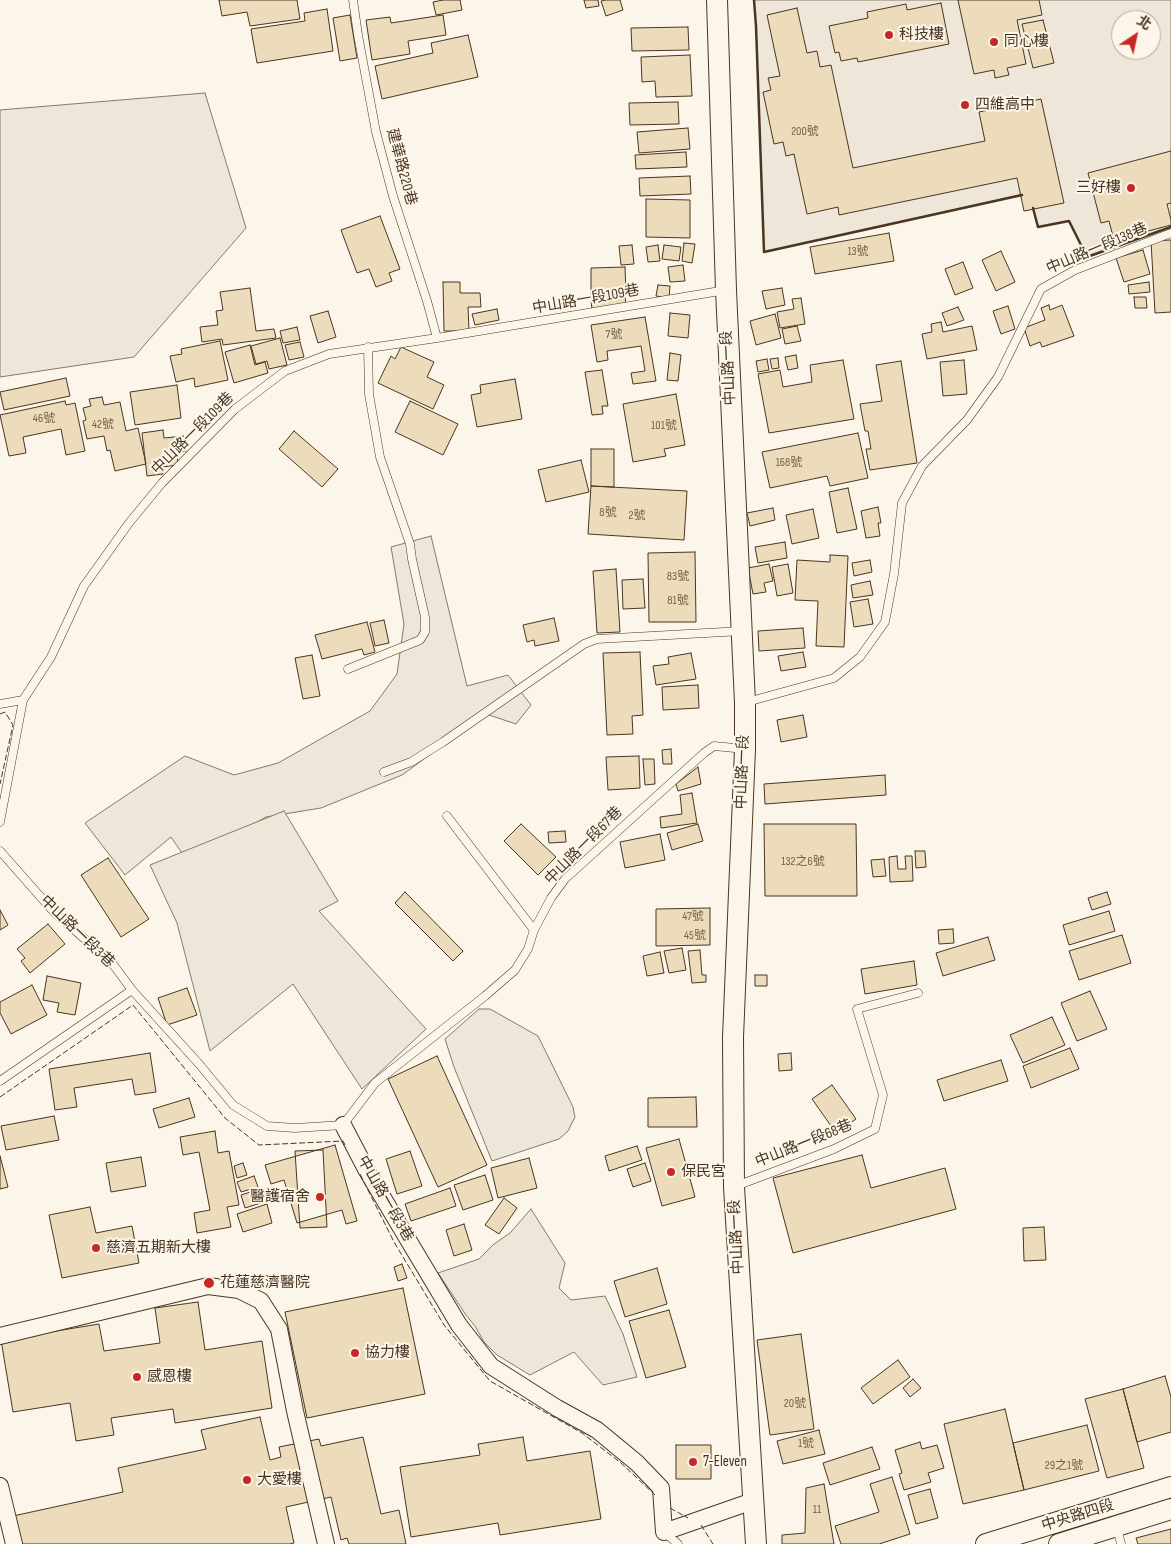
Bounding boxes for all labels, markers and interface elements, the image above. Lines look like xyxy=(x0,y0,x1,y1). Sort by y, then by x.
north arrow xyxy=(1111,10,1161,60)
text: 北 xyxy=(1134,12,1155,34)
place label: 科技樓 xyxy=(899,26,944,44)
marker: 科技樓 xyxy=(883,29,895,41)
place label: 同心樓 xyxy=(1004,33,1049,51)
marker: 同心樓 xyxy=(988,36,1000,48)
place label: 四維高中 xyxy=(975,96,1035,114)
marker: 四維高中 xyxy=(959,99,971,111)
house number: 200號 xyxy=(791,125,819,139)
street label: 建華路220巷 xyxy=(382,126,420,208)
place label: 三好樓 xyxy=(1076,179,1121,197)
marker: 三好樓 xyxy=(1125,182,1137,194)
street label: 中山路一段138巷 xyxy=(1044,220,1150,278)
house number: 13號 xyxy=(847,245,869,259)
street label: 中山路一段109巷 xyxy=(531,282,641,318)
house number: 7號 xyxy=(606,328,622,342)
street label: 中山路一段 xyxy=(718,330,740,406)
street label: 中山路一段109巷 xyxy=(148,389,238,479)
house number: 46號 xyxy=(33,412,55,426)
house number: 42號 xyxy=(92,418,114,432)
house number: 101號 xyxy=(651,419,677,433)
house number: 168號 xyxy=(776,456,802,470)
house number: 8號 xyxy=(599,506,617,520)
house number: 2號 xyxy=(629,509,645,523)
house number: 83號 xyxy=(667,570,689,584)
house number: 81號 xyxy=(667,594,689,608)
street label: 中山路一段 xyxy=(733,734,753,810)
street label: 中山路一段67巷 xyxy=(541,803,627,889)
house number: 132之6號 xyxy=(781,855,825,869)
street label: 中山路一段3巷 xyxy=(36,892,118,972)
house number: 47號 xyxy=(682,910,704,924)
house number: 45號 xyxy=(684,929,706,943)
street label: 中山路一段68巷 xyxy=(753,1116,855,1172)
street label: 中山路一段3巷 xyxy=(353,1153,417,1245)
place label: 保民宮 xyxy=(681,1163,726,1181)
marker: 保民宮 xyxy=(665,1166,677,1178)
place label: 醫護宿舍 xyxy=(250,1188,310,1206)
marker: 醫護宿舍 xyxy=(314,1191,326,1203)
street label: 中山路一段 xyxy=(726,1199,748,1275)
place label: 慈濟五期新大樓 xyxy=(106,1239,211,1257)
marker: 慈濟五期新大樓 xyxy=(90,1242,102,1254)
place label: 花蓮慈濟醫院 xyxy=(220,1274,310,1292)
marker: 花蓮慈濟醫院 xyxy=(202,1276,216,1290)
place label: 協力樓 xyxy=(365,1344,410,1362)
marker: 協力樓 xyxy=(349,1347,361,1359)
place label: 感恩樓 xyxy=(147,1368,192,1386)
marker: 感恩樓 xyxy=(131,1371,143,1383)
house number: 20號 xyxy=(784,1397,806,1411)
house number: 1號 xyxy=(798,1437,814,1451)
place label: 7-Eleven xyxy=(703,1453,747,1471)
marker: 7-Eleven xyxy=(687,1456,699,1468)
house number: 29之1號 xyxy=(1045,1459,1083,1473)
place label: 大愛樓 xyxy=(257,1471,302,1489)
marker: 大愛樓 xyxy=(241,1474,253,1486)
street label: 中央路四段 xyxy=(1040,1496,1116,1536)
house number: 11 xyxy=(813,1503,821,1517)

